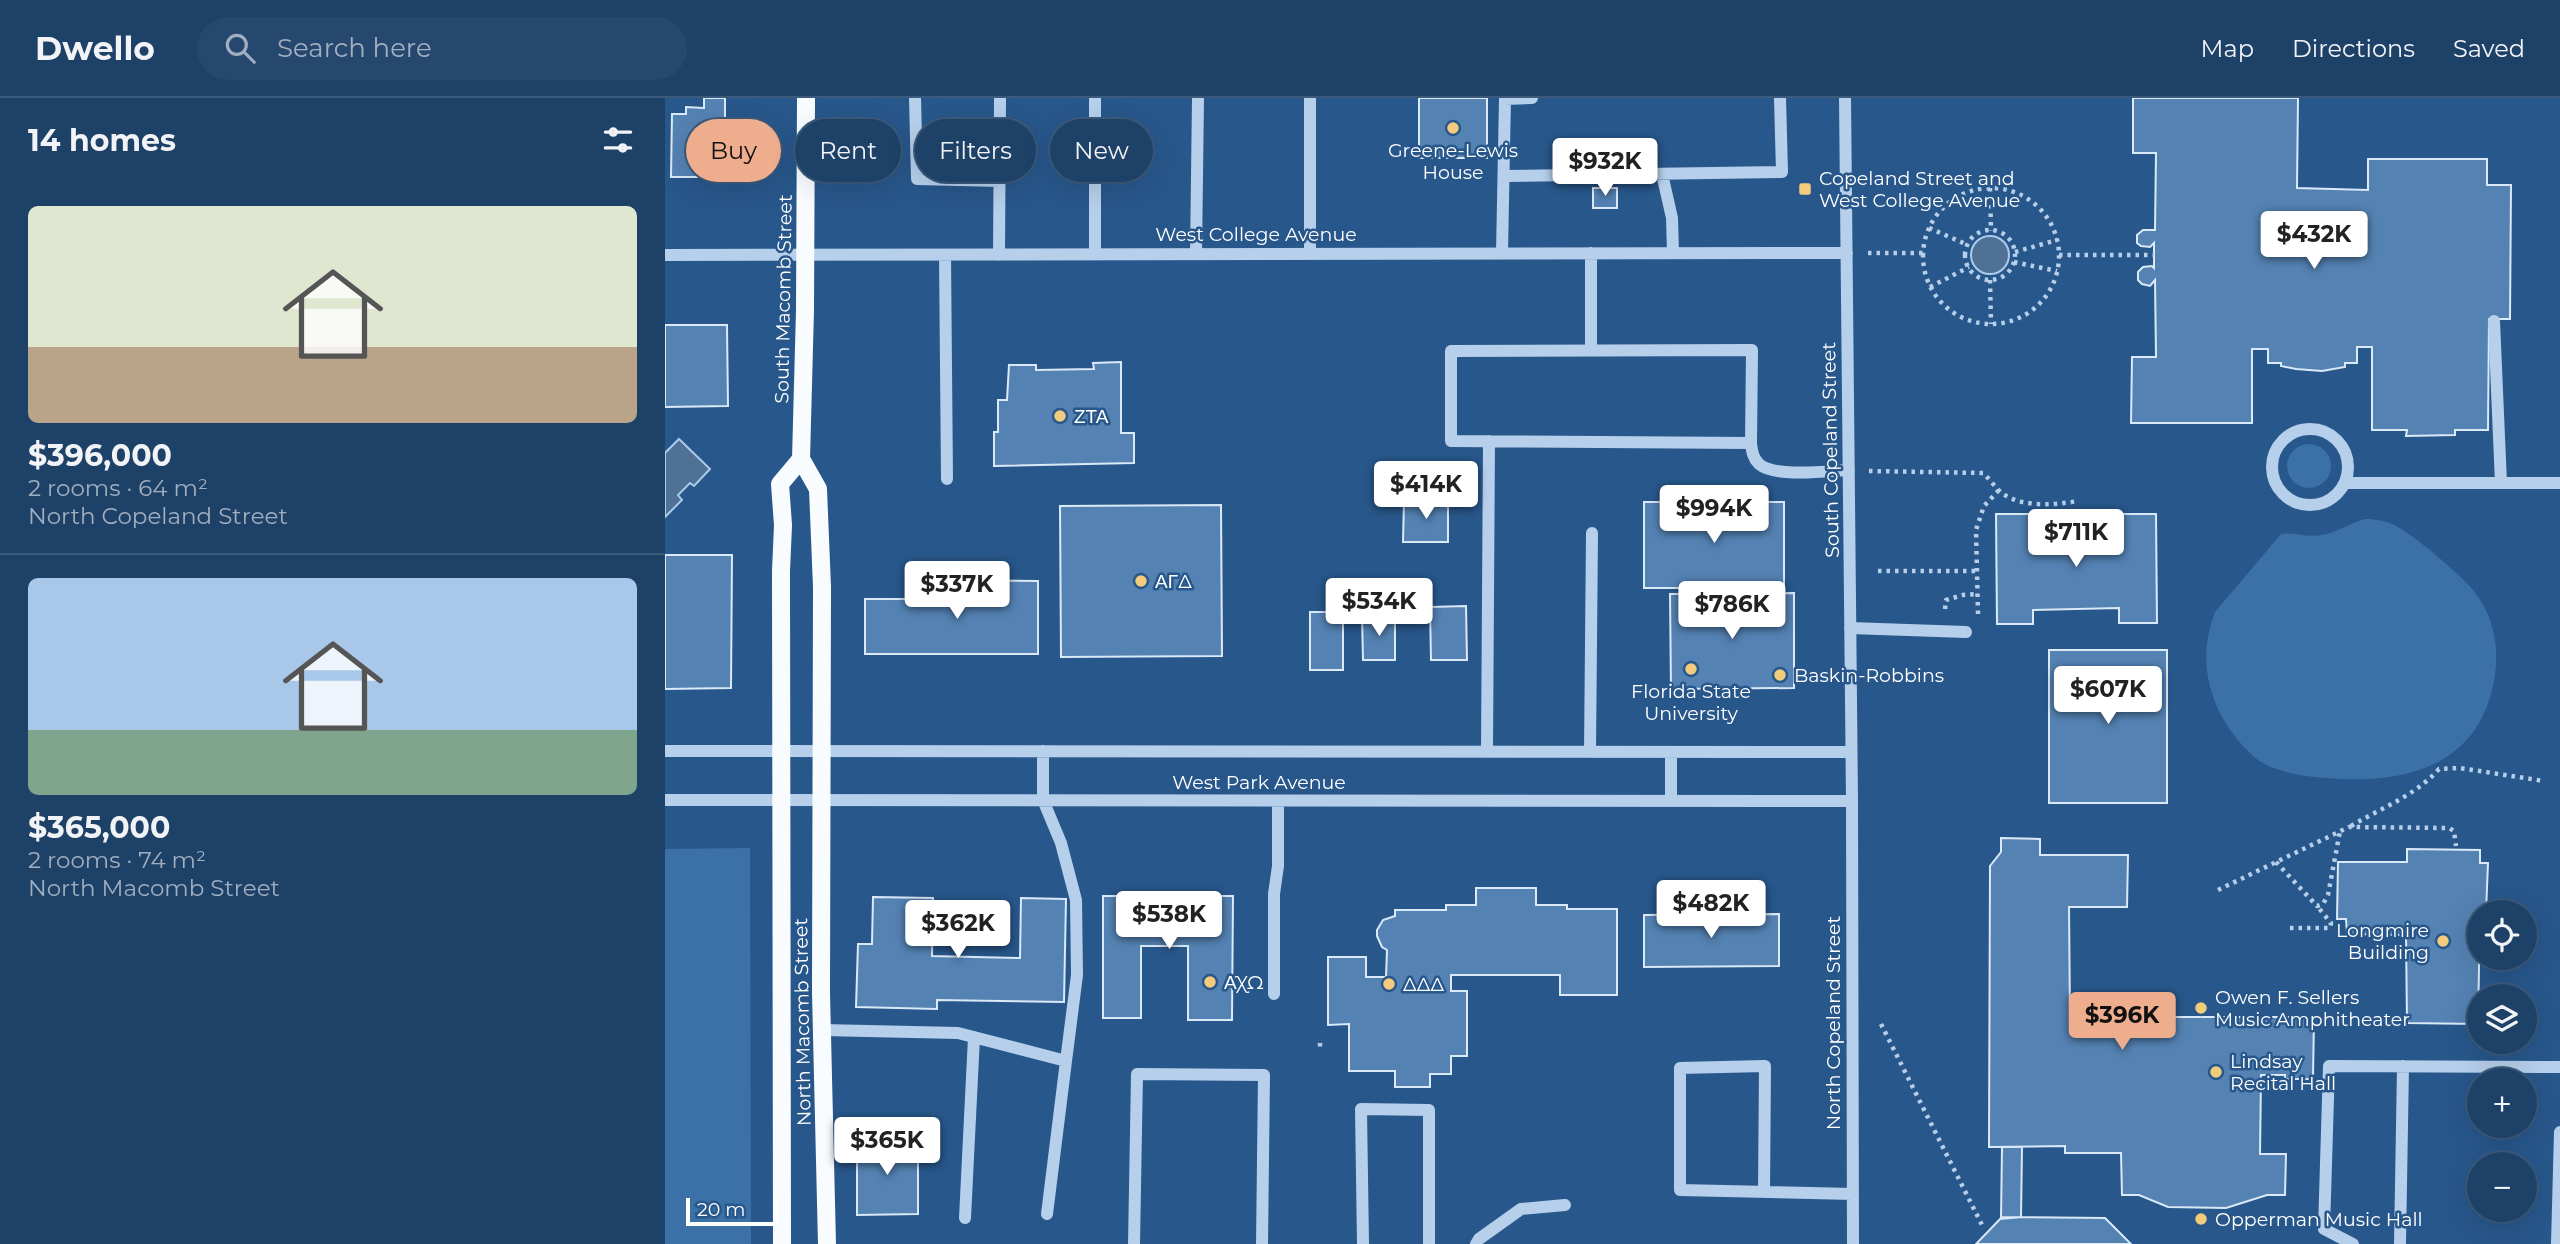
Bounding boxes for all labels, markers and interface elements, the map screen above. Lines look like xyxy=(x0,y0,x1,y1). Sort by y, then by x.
search box xyxy=(197,17,687,80)
text: Dwello xyxy=(35,28,155,68)
icon: search xyxy=(221,29,259,67)
text: Search here xyxy=(277,32,432,64)
text: Map xyxy=(2201,34,2254,63)
text: Directions xyxy=(2292,34,2415,63)
text: Saved xyxy=(2453,34,2525,63)
chip: Buy xyxy=(686,119,781,182)
chip: Rent xyxy=(795,119,901,182)
chip: Filters xyxy=(915,119,1036,182)
chip: New xyxy=(1050,119,1153,182)
marker: Greene-Lewis House xyxy=(1445,120,1461,136)
icon: filters xyxy=(599,121,637,159)
text: 14 homes xyxy=(28,122,176,159)
place label: Greene-Lewis House xyxy=(1388,139,1518,184)
pin: $932K xyxy=(1556,139,1654,198)
text: $932K xyxy=(1569,147,1641,175)
place label: Copeland Street and West College Avenue xyxy=(1819,167,2020,212)
marker: Copeland Street and West College Avenue xyxy=(1797,181,1813,197)
street label: South Macomb Street xyxy=(770,194,797,404)
pin: $432K xyxy=(2265,212,2363,271)
text: $432K xyxy=(2277,220,2351,248)
street label: West College Avenue xyxy=(1155,223,1357,246)
icon: home xyxy=(270,251,396,377)
street label: South Copeland Street xyxy=(1817,342,1844,558)
place label: ΖΤΑ xyxy=(1074,405,1109,428)
marker: ΖΤΑ xyxy=(1052,408,1068,424)
text: $396,000 xyxy=(28,437,172,474)
pin: $414K xyxy=(1377,462,1475,521)
text: $414K xyxy=(1390,470,1462,498)
text: 2 rooms · 64 m² xyxy=(28,474,208,502)
pin: $994K xyxy=(1665,486,1763,545)
text: $994K xyxy=(1676,494,1752,522)
text: North Copeland Street xyxy=(28,502,288,530)
pin: $711K xyxy=(2027,510,2125,569)
text: $711K xyxy=(2044,518,2108,546)
pin: $337K xyxy=(908,561,1006,621)
text: $337K xyxy=(921,570,993,598)
place label: ΑΓΔ xyxy=(1155,570,1192,593)
marker: ΑΓΔ xyxy=(1133,573,1149,589)
pin: $534K xyxy=(1330,578,1428,638)
pin: $786K xyxy=(1683,582,1781,641)
text: $534K xyxy=(1342,587,1416,615)
text: $786K xyxy=(1694,590,1770,618)
icon: home xyxy=(270,623,396,749)
marker: Florida State University xyxy=(1683,661,1699,677)
place label: Baskin-Robbins xyxy=(1794,664,1944,687)
pin: $607K xyxy=(2059,666,2157,726)
marker: Baskin-Robbins xyxy=(1772,667,1788,683)
text: $607K xyxy=(2070,675,2146,703)
place label: Florida State University xyxy=(1631,680,1751,725)
street label: West Park Avenue xyxy=(1172,771,1346,794)
text: $365,000 xyxy=(28,809,170,846)
text: 2 rooms · 74 m² xyxy=(28,846,206,874)
text: North Macomb Street xyxy=(28,874,280,902)
pin: $482K xyxy=(1662,880,1760,940)
text: $482K xyxy=(1673,889,1749,917)
pin: $538K xyxy=(1120,892,1218,951)
pin: $362K xyxy=(909,900,1007,960)
text: $538K xyxy=(1132,900,1206,928)
map controls xyxy=(2467,900,2537,1222)
button: locate xyxy=(2467,900,2537,970)
text: $362K xyxy=(921,909,995,937)
street label: North Copeland Street xyxy=(1822,915,1845,1130)
street label: North Macomb Street xyxy=(789,917,816,1126)
place label: Longmire Building xyxy=(2336,919,2429,964)
marker: Longmire Building xyxy=(2435,933,2451,949)
place label: ΑΧΩ xyxy=(1224,971,1263,994)
place label: ΔΔΔ xyxy=(1403,973,1445,996)
marker: ΑΧΩ xyxy=(1202,974,1218,990)
marker: ΔΔΔ xyxy=(1381,976,1397,992)
button: layers xyxy=(2467,984,2537,1054)
place label: Owen F. Sellers Music Amphitheater xyxy=(2215,986,2410,1031)
pin: $396K xyxy=(2073,992,2171,1052)
marker: Owen F. Sellers Music Amphitheater xyxy=(2193,1000,2209,1016)
text: $396K xyxy=(2085,1001,2159,1029)
place label: Lindsay Recital Hall xyxy=(2230,1050,2336,1095)
marker: Lindsay Recital Hall xyxy=(2208,1064,2224,1080)
button: + xyxy=(2467,1068,2537,1138)
pin: $365K xyxy=(838,1118,936,1177)
text: $365K xyxy=(850,1126,924,1154)
button: − xyxy=(2467,1152,2537,1222)
scale bar xyxy=(686,1195,777,1227)
text: 20 m xyxy=(697,1198,745,1221)
place label: Opperman Music Hall xyxy=(2215,1208,2423,1231)
marker: Opperman Music Hall xyxy=(2193,1211,2209,1227)

